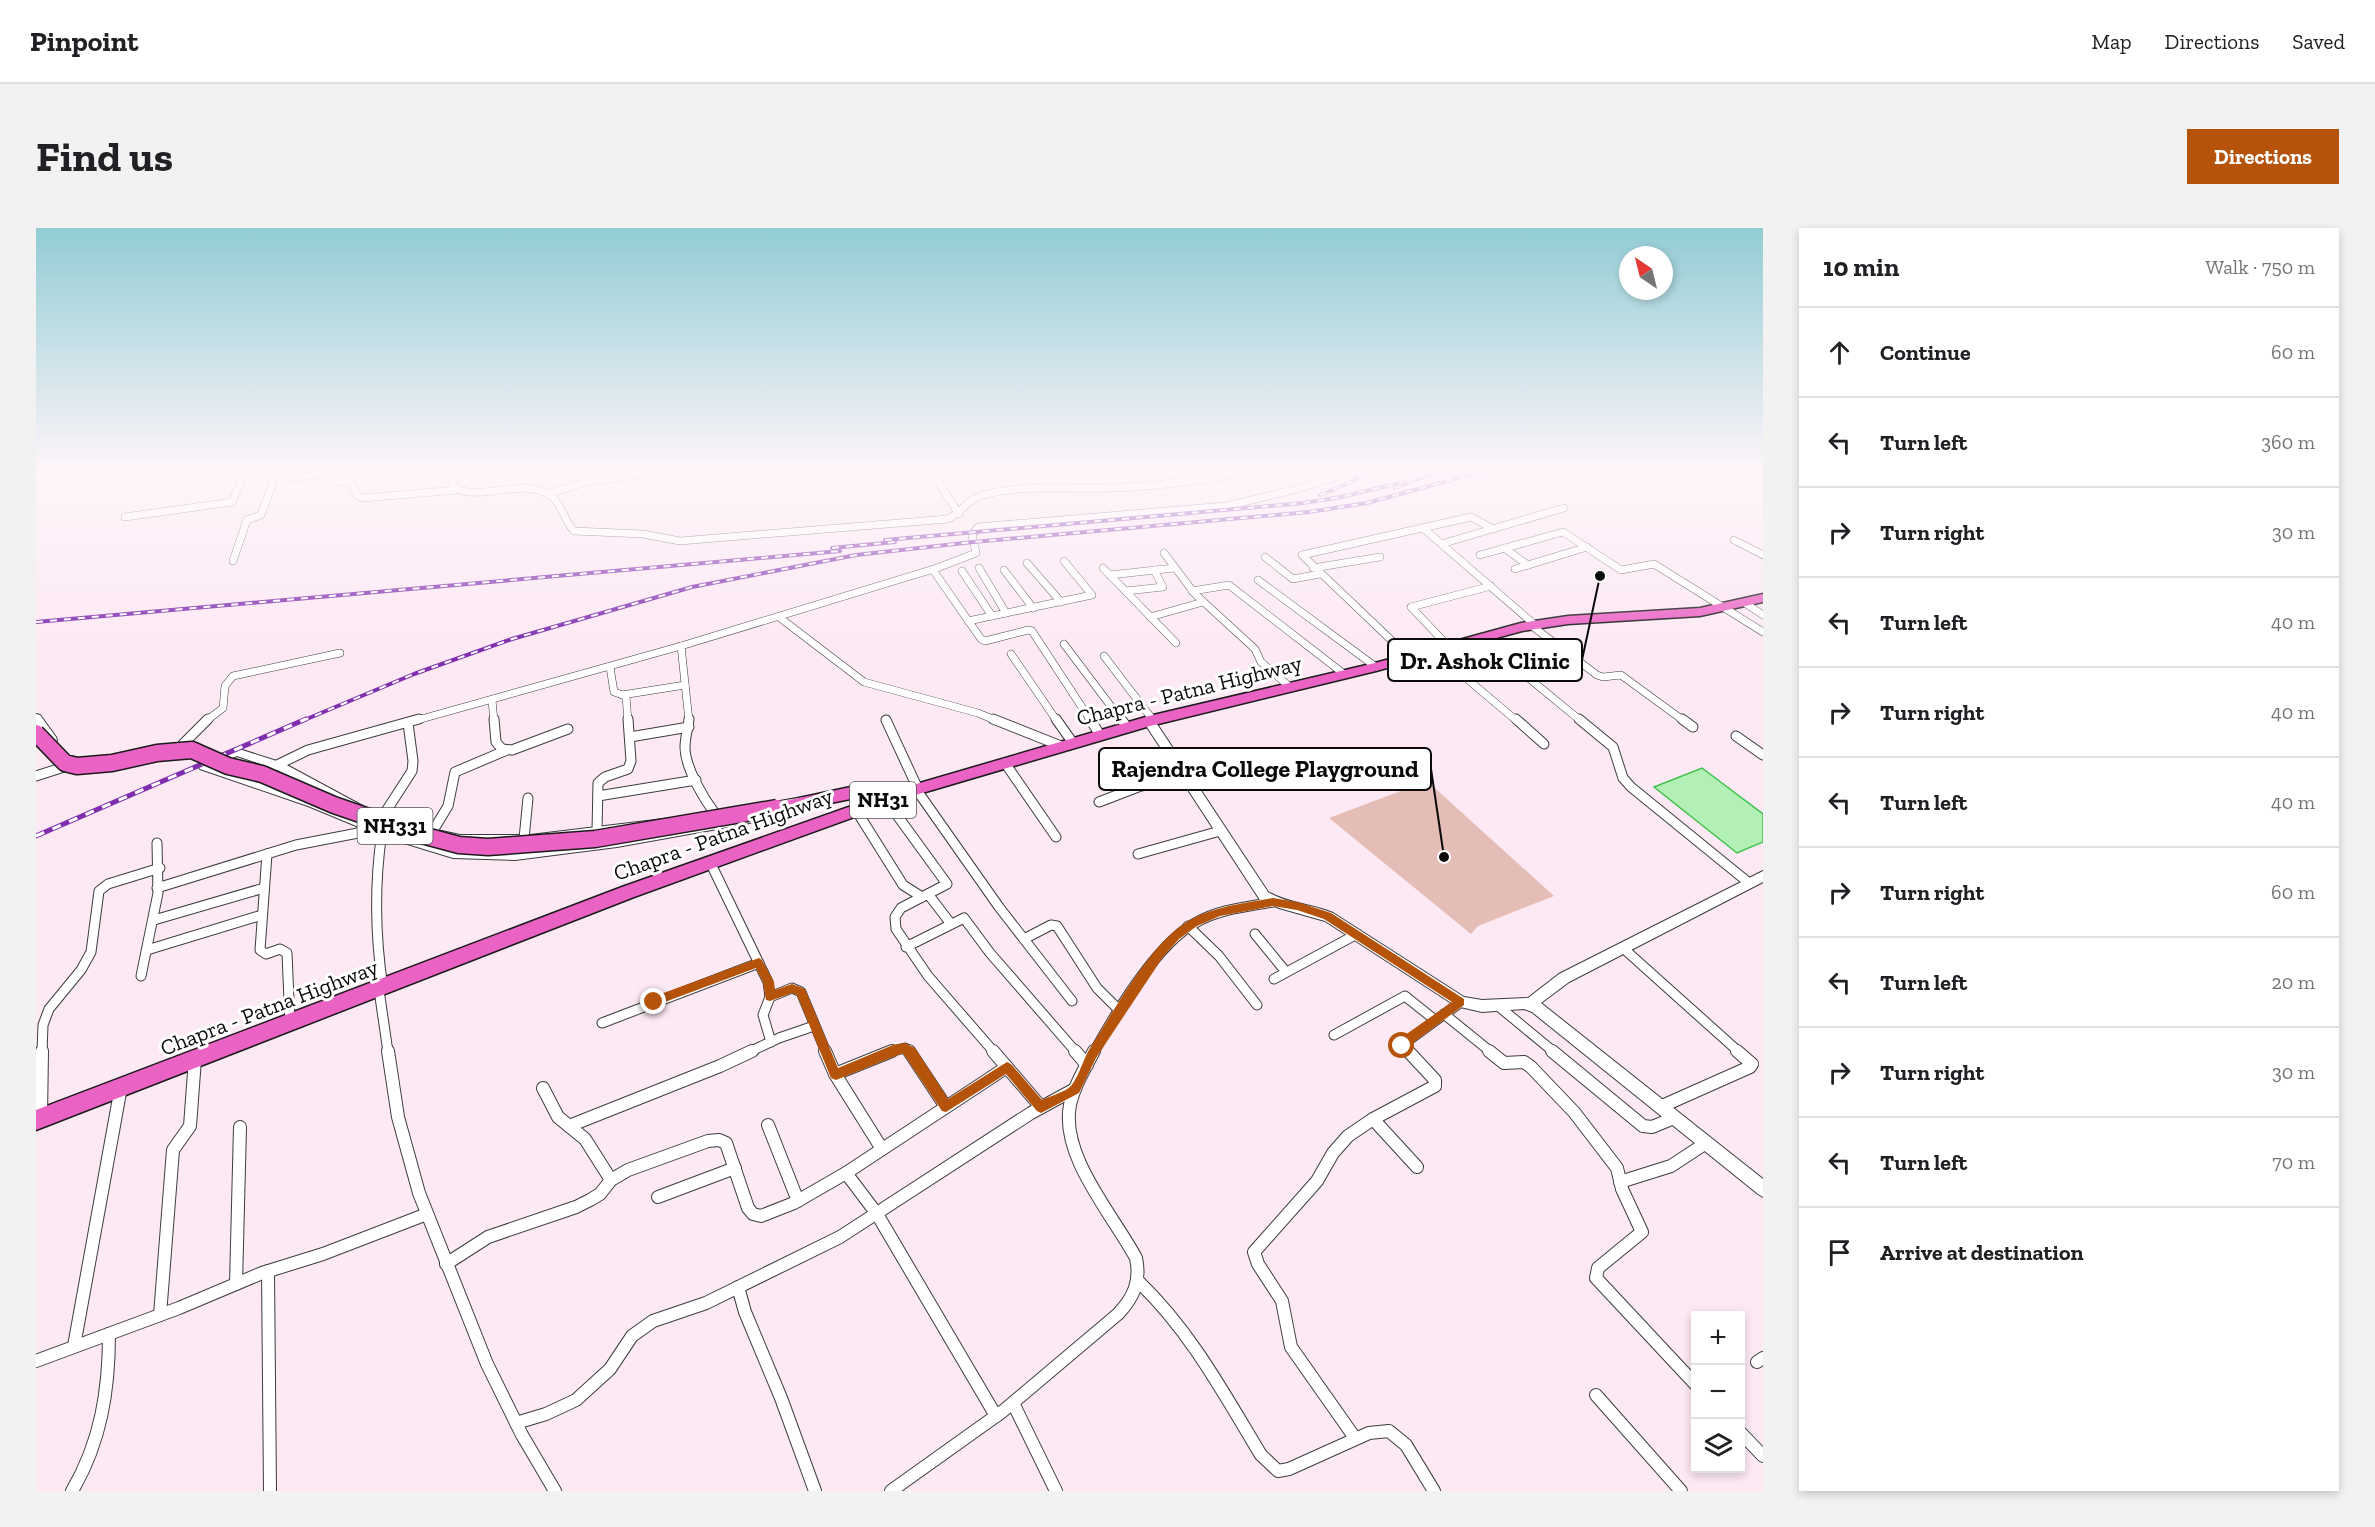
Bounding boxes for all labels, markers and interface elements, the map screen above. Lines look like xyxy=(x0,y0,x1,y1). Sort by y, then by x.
text: Pinpoint xyxy=(30,25,138,58)
text: Map xyxy=(2092,29,2132,54)
text: Directions xyxy=(2165,29,2259,54)
text: Saved xyxy=(2292,29,2345,54)
button: Directions xyxy=(2187,129,2339,184)
text: Find us xyxy=(36,131,173,182)
north arrow xyxy=(1619,246,1673,300)
text: 10 min xyxy=(1823,251,1899,283)
text: Walk · 750 m xyxy=(2205,255,2315,279)
icon: ahead xyxy=(1823,336,1856,369)
text: Continue xyxy=(1880,339,1971,366)
text: 60 m xyxy=(2271,340,2315,364)
icon: left xyxy=(1823,426,1856,459)
text: Turn left xyxy=(1880,429,1967,456)
text: 360 m xyxy=(2261,430,2315,454)
icon: right xyxy=(1823,516,1856,549)
text: Turn right xyxy=(1880,519,1984,546)
text: 30 m xyxy=(2272,520,2315,544)
icon: left xyxy=(1823,606,1856,639)
text: Turn left xyxy=(1880,609,1967,636)
text: 40 m xyxy=(2271,610,2315,634)
callout: Dr. Ashok Clinic xyxy=(1388,639,1582,681)
text: Dr. Ashok Clinic xyxy=(1400,646,1570,675)
street label: Chapra - Patna Highway xyxy=(1074,649,1305,732)
icon: right xyxy=(1823,696,1856,729)
text: Turn right xyxy=(1880,699,1984,726)
text: 40 m xyxy=(2271,700,2315,724)
callout: Rajendra College Playground xyxy=(1099,748,1431,790)
text: Rajendra College Playground xyxy=(1111,754,1419,783)
street label: Chapra - Patna Highway xyxy=(610,782,837,887)
road number: NH31 xyxy=(850,782,916,818)
icon: left xyxy=(1823,786,1856,819)
text: Turn left xyxy=(1880,789,1967,816)
text: 40 m xyxy=(2271,790,2315,814)
road number: NH331 xyxy=(358,808,433,844)
icon: right xyxy=(1823,876,1856,909)
text: Turn right xyxy=(1880,879,1984,906)
text: 60 m xyxy=(2271,880,2315,904)
street label: Chapra - Patna Highway xyxy=(156,953,383,1062)
icon: left xyxy=(1823,966,1856,999)
text: Turn left xyxy=(1880,969,1967,996)
text: 20 m xyxy=(2271,970,2315,994)
route end xyxy=(640,988,666,1014)
route start xyxy=(1388,1032,1414,1058)
icon: right xyxy=(1823,1056,1856,1089)
text: Turn right xyxy=(1880,1059,1984,1086)
text: 30 m xyxy=(2272,1060,2315,1084)
icon: left xyxy=(1823,1146,1856,1179)
text: Turn left xyxy=(1880,1149,1967,1176)
text: 70 m xyxy=(2272,1150,2315,1174)
icon: arrive xyxy=(1823,1236,1856,1269)
text: Arrive at destination xyxy=(1880,1239,2083,1266)
map controls xyxy=(1691,1311,1745,1473)
button: + xyxy=(1691,1311,1745,1365)
button: − xyxy=(1691,1365,1745,1419)
button: layers xyxy=(1691,1419,1745,1473)

